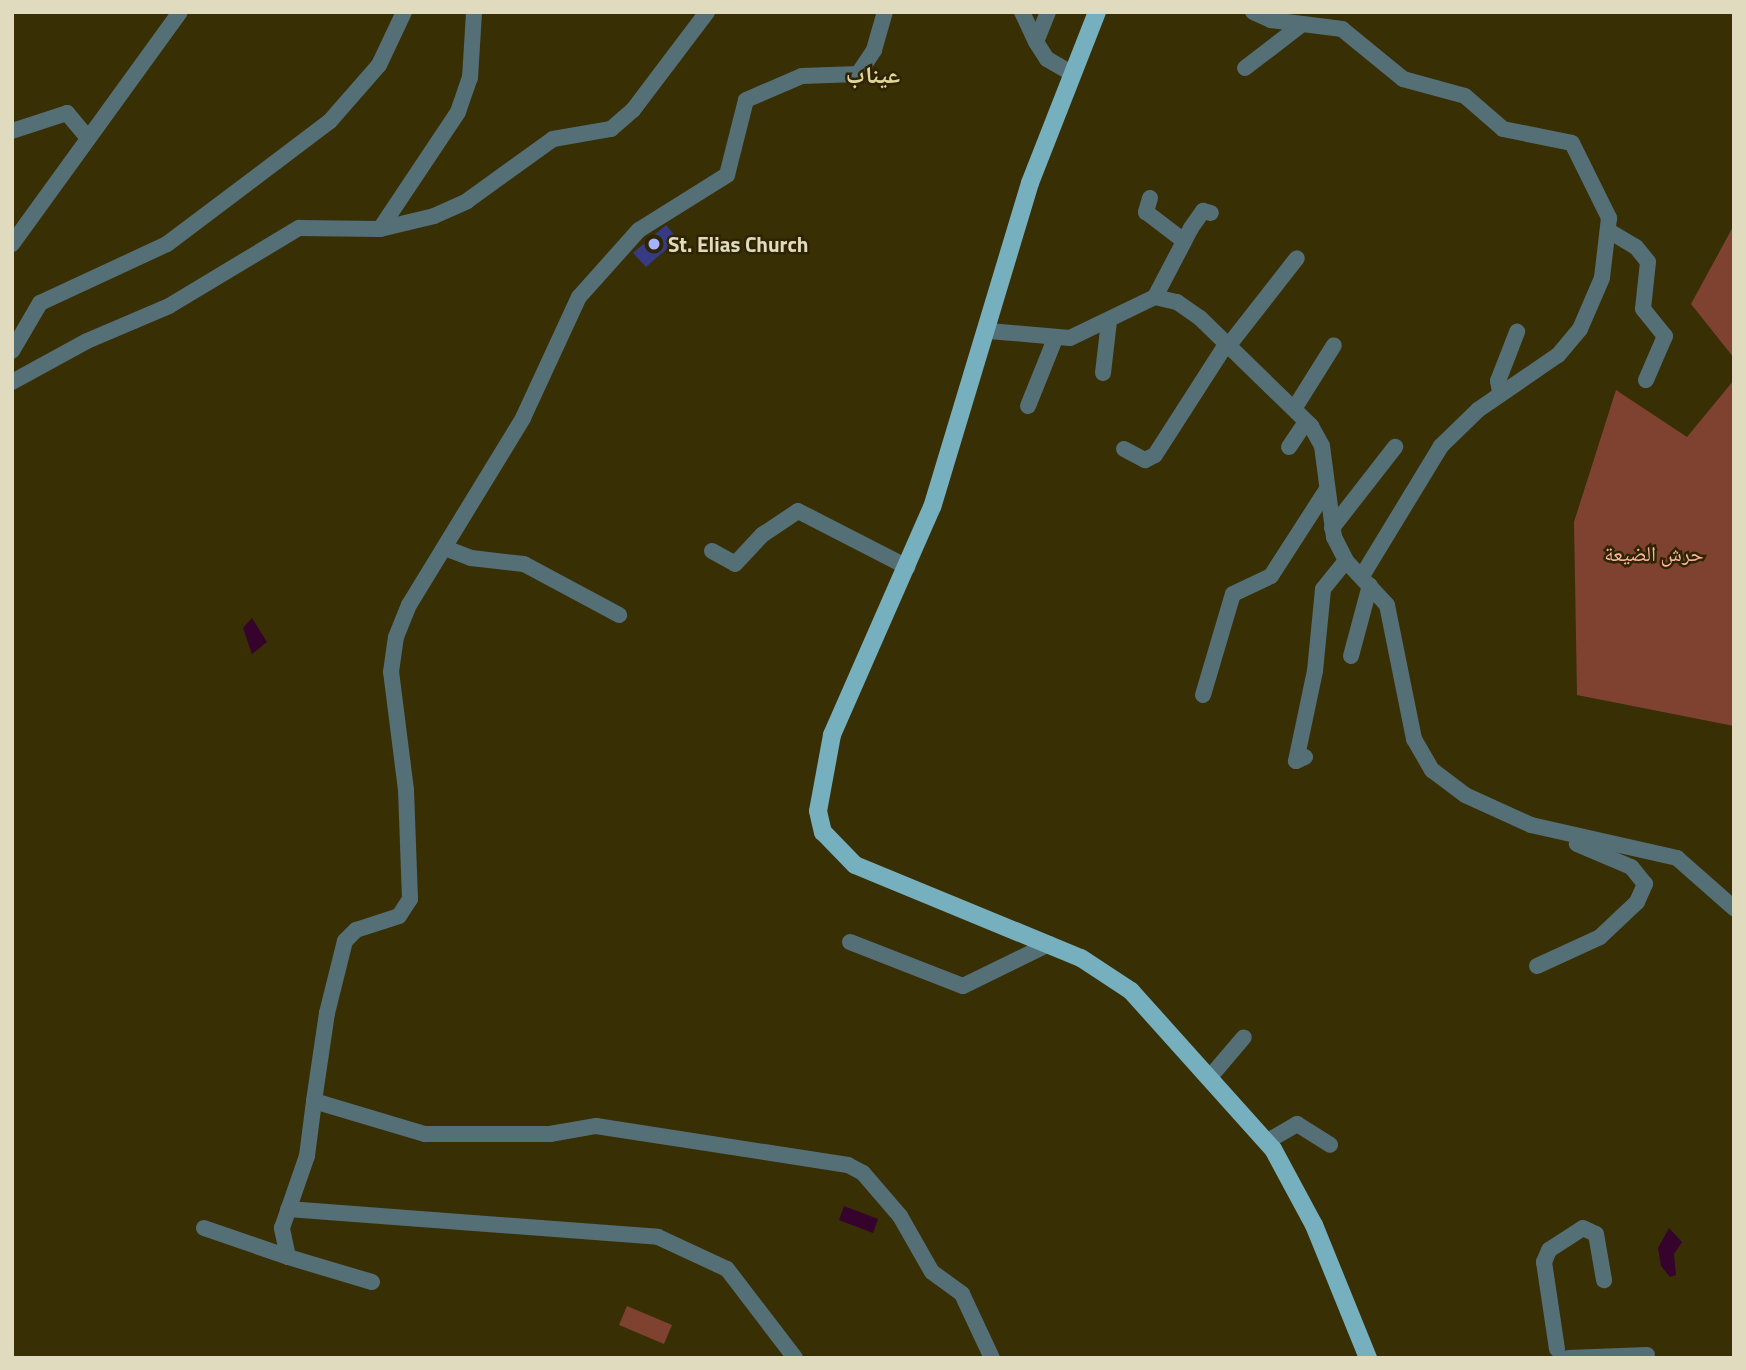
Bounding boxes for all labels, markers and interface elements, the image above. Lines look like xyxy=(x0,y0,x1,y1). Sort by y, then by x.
district label: عيناب xyxy=(846,61,900,89)
place label: St. Elias Church xyxy=(668,231,808,257)
marker: St. Elias Church xyxy=(646,236,662,252)
park label: حرش الضيعة xyxy=(1604,540,1704,566)

